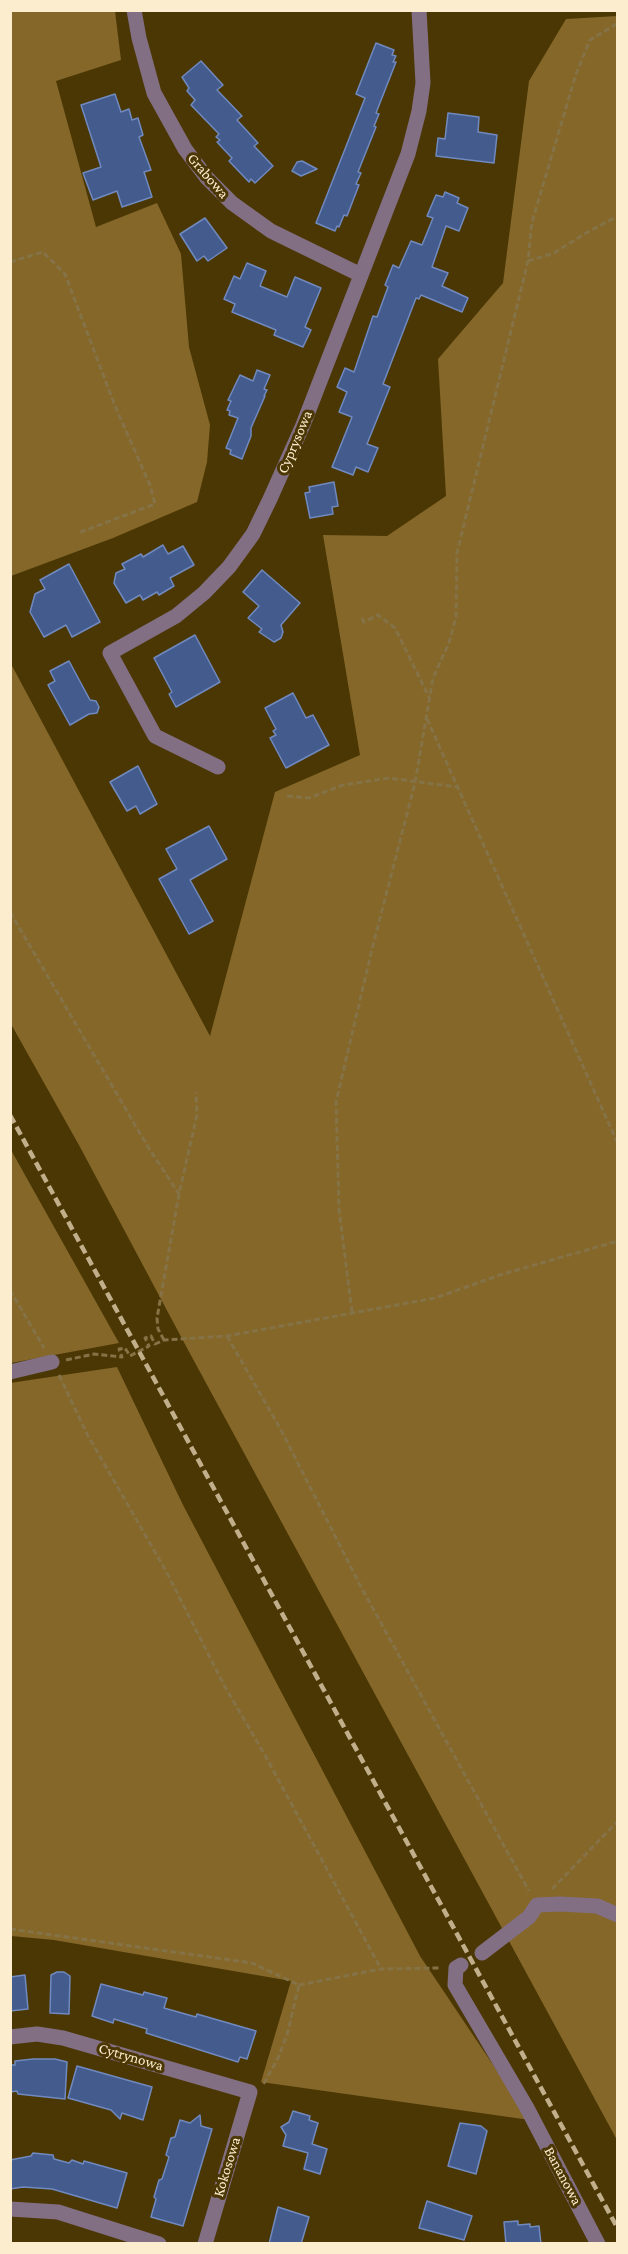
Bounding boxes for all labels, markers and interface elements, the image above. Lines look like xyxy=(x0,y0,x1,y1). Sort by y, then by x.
street label: Grabowa xyxy=(183,150,233,202)
street label: Cyprysowa xyxy=(274,408,316,476)
street label: Cytrynowa xyxy=(97,2039,165,2075)
street label: Kokosowa xyxy=(209,2135,245,2199)
street label: Bananowa xyxy=(540,2144,586,2208)

